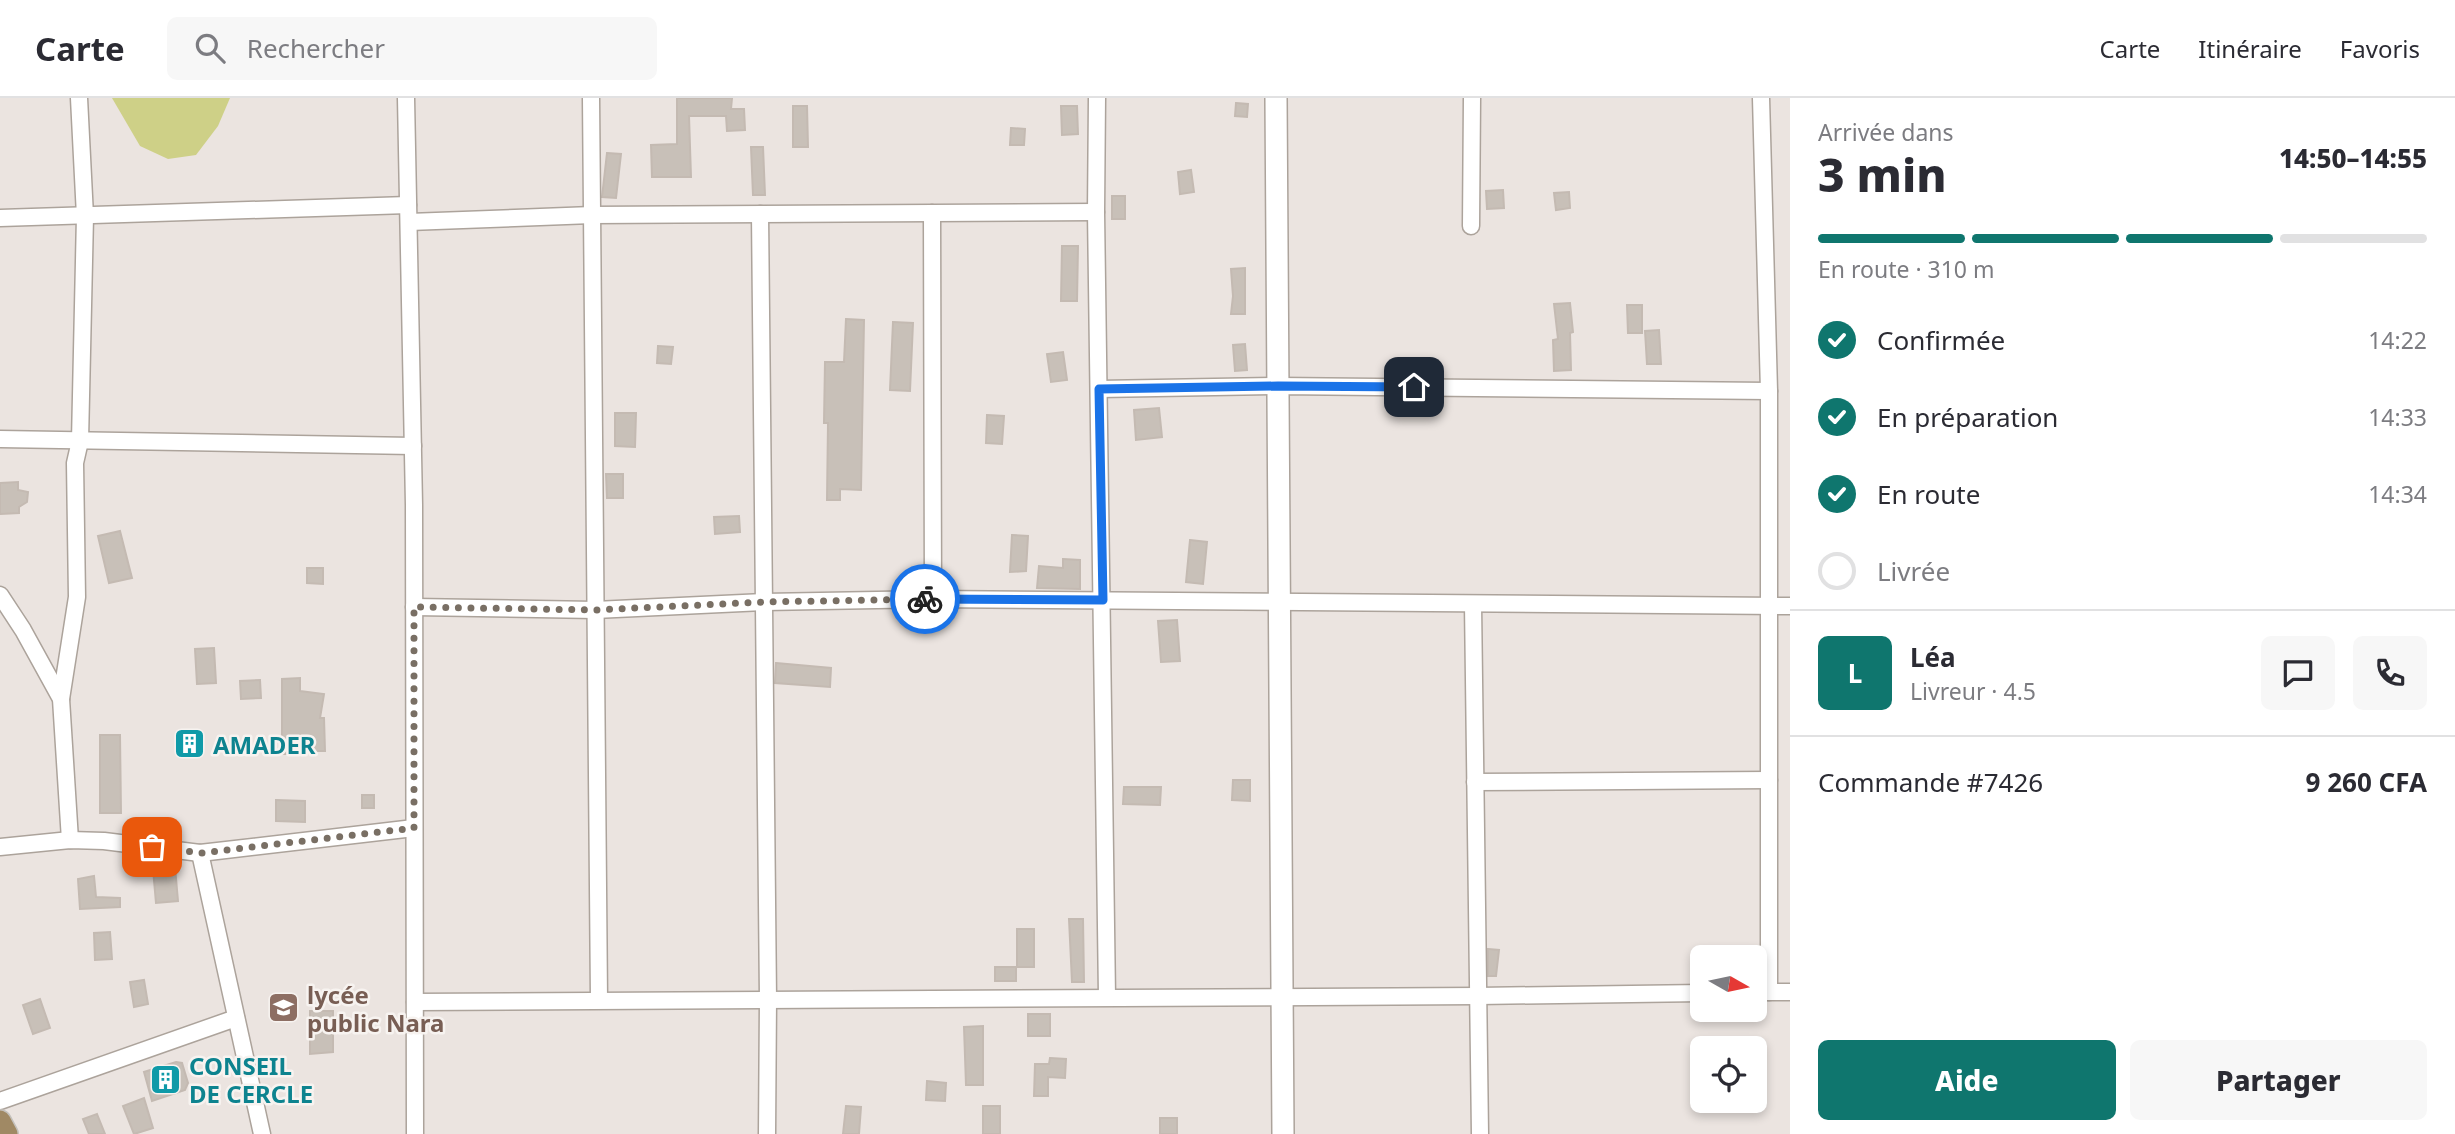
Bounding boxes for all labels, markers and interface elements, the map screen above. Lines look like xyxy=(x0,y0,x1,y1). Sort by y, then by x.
search box xyxy=(167,17,657,80)
text: Carte xyxy=(35,26,125,71)
icon: search xyxy=(191,29,229,67)
text: Rechercher xyxy=(247,30,385,66)
text: Carte xyxy=(2100,32,2160,65)
text: Itinéraire xyxy=(2198,32,2302,65)
text: Favoris xyxy=(2340,32,2420,65)
text: Arrivée dans xyxy=(1818,116,1954,148)
text: 14:50–14:55 xyxy=(2279,140,2427,176)
text: 3 min xyxy=(1818,143,1947,205)
text: En route · 310 m xyxy=(1818,253,1995,285)
icon: check xyxy=(1818,321,1856,359)
text: Confirmée xyxy=(1877,322,2005,358)
text: 14:22 xyxy=(2368,324,2427,356)
pin xyxy=(1384,357,1444,417)
icon: home xyxy=(1395,368,1433,406)
icon: check xyxy=(1818,398,1856,436)
text: En préparation xyxy=(1877,399,2058,435)
text: 14:33 xyxy=(2368,401,2427,433)
icon: check xyxy=(1818,475,1856,513)
text: En route xyxy=(1877,476,1980,512)
text: 14:34 xyxy=(2368,478,2427,510)
text: Livrée xyxy=(1877,553,1950,589)
courier xyxy=(890,564,960,634)
icon: bike xyxy=(906,580,944,618)
button: chat xyxy=(2261,636,2335,710)
button: phone xyxy=(2353,636,2427,710)
text: Léa xyxy=(1910,639,1956,675)
text: L xyxy=(1848,655,1862,691)
text: Livreur · 4.5 xyxy=(1910,675,2036,707)
building icon: AMADER xyxy=(173,727,207,761)
place label: AMADER xyxy=(213,728,316,761)
text: Commande #7426 xyxy=(1818,764,2043,800)
text: 9 260 CFA xyxy=(2306,764,2427,800)
pin xyxy=(122,817,182,877)
icon: bag xyxy=(133,828,171,866)
north arrow xyxy=(1690,945,1768,1022)
map controls xyxy=(1690,945,1767,1113)
place label: lycée public Nara xyxy=(307,978,444,1039)
school or university icon: lycée public Nara xyxy=(267,991,301,1025)
button: locate xyxy=(1690,1036,1767,1113)
button: Aide xyxy=(1818,1040,2116,1120)
button: Partager xyxy=(2130,1040,2427,1120)
place label: CONSEIL DE CERCLE xyxy=(189,1049,313,1110)
building icon: CONSEIL DE CERCLE xyxy=(149,1062,183,1096)

